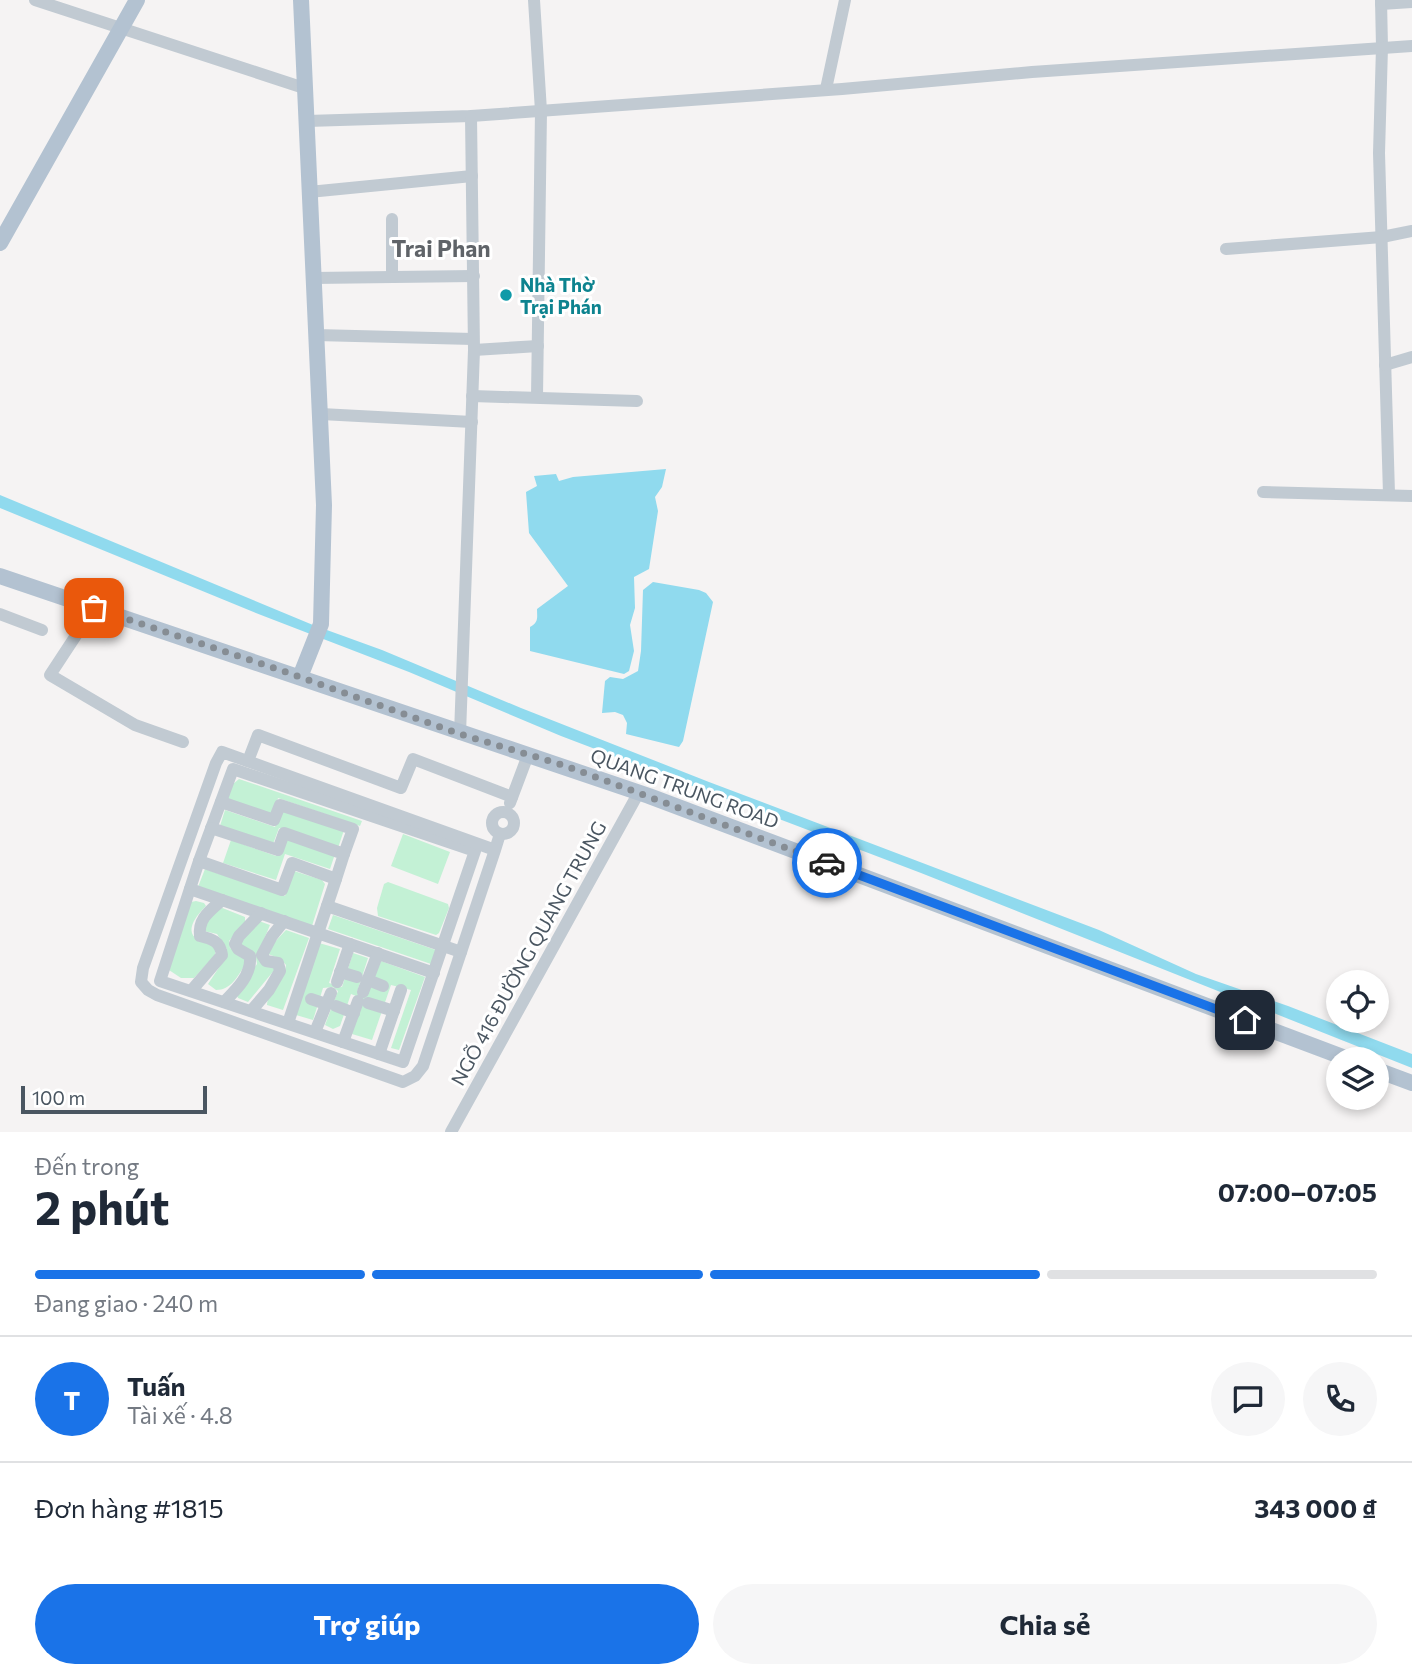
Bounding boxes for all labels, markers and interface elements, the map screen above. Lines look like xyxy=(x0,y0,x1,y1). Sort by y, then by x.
district label: Trai Phan xyxy=(391,234,491,262)
place label: Nhà Thờ Trại Phán xyxy=(520,273,602,319)
marker: Nhà Thờ Trại Phán xyxy=(498,287,514,303)
pin xyxy=(64,578,124,638)
icon: bag xyxy=(75,589,113,627)
street label: QUANG TRUNG ROAD xyxy=(588,743,782,833)
street label: NGÕ 416 ĐƯỜNG QUANG TRUNG xyxy=(445,816,610,1089)
courier xyxy=(792,828,862,898)
icon: car xyxy=(808,844,846,882)
map controls xyxy=(1326,970,1389,1110)
button: locate xyxy=(1326,970,1389,1033)
pin xyxy=(1215,990,1275,1050)
icon: home xyxy=(1226,1001,1264,1039)
button: layers xyxy=(1326,1047,1389,1110)
scale bar xyxy=(21,1083,206,1115)
text: 100 m xyxy=(32,1086,85,1109)
text: Đến trong xyxy=(35,1152,139,1180)
text: 07:00–07:05 xyxy=(1218,1176,1377,1207)
text: 2 phút xyxy=(35,1178,169,1234)
text: Đang giao · 240 m xyxy=(35,1289,218,1317)
button: chat xyxy=(1211,1362,1285,1436)
button: phone xyxy=(1303,1362,1377,1436)
text: Tuấn xyxy=(127,1370,186,1401)
text: T xyxy=(64,1384,80,1415)
text: Tài xế · 4.8 xyxy=(127,1401,233,1429)
text: Đơn hàng #1815 xyxy=(35,1492,224,1523)
text: 343 000 ₫ xyxy=(1254,1492,1377,1523)
button: Trợ giúp xyxy=(35,1584,699,1664)
button: Chia sẻ xyxy=(713,1584,1377,1664)

